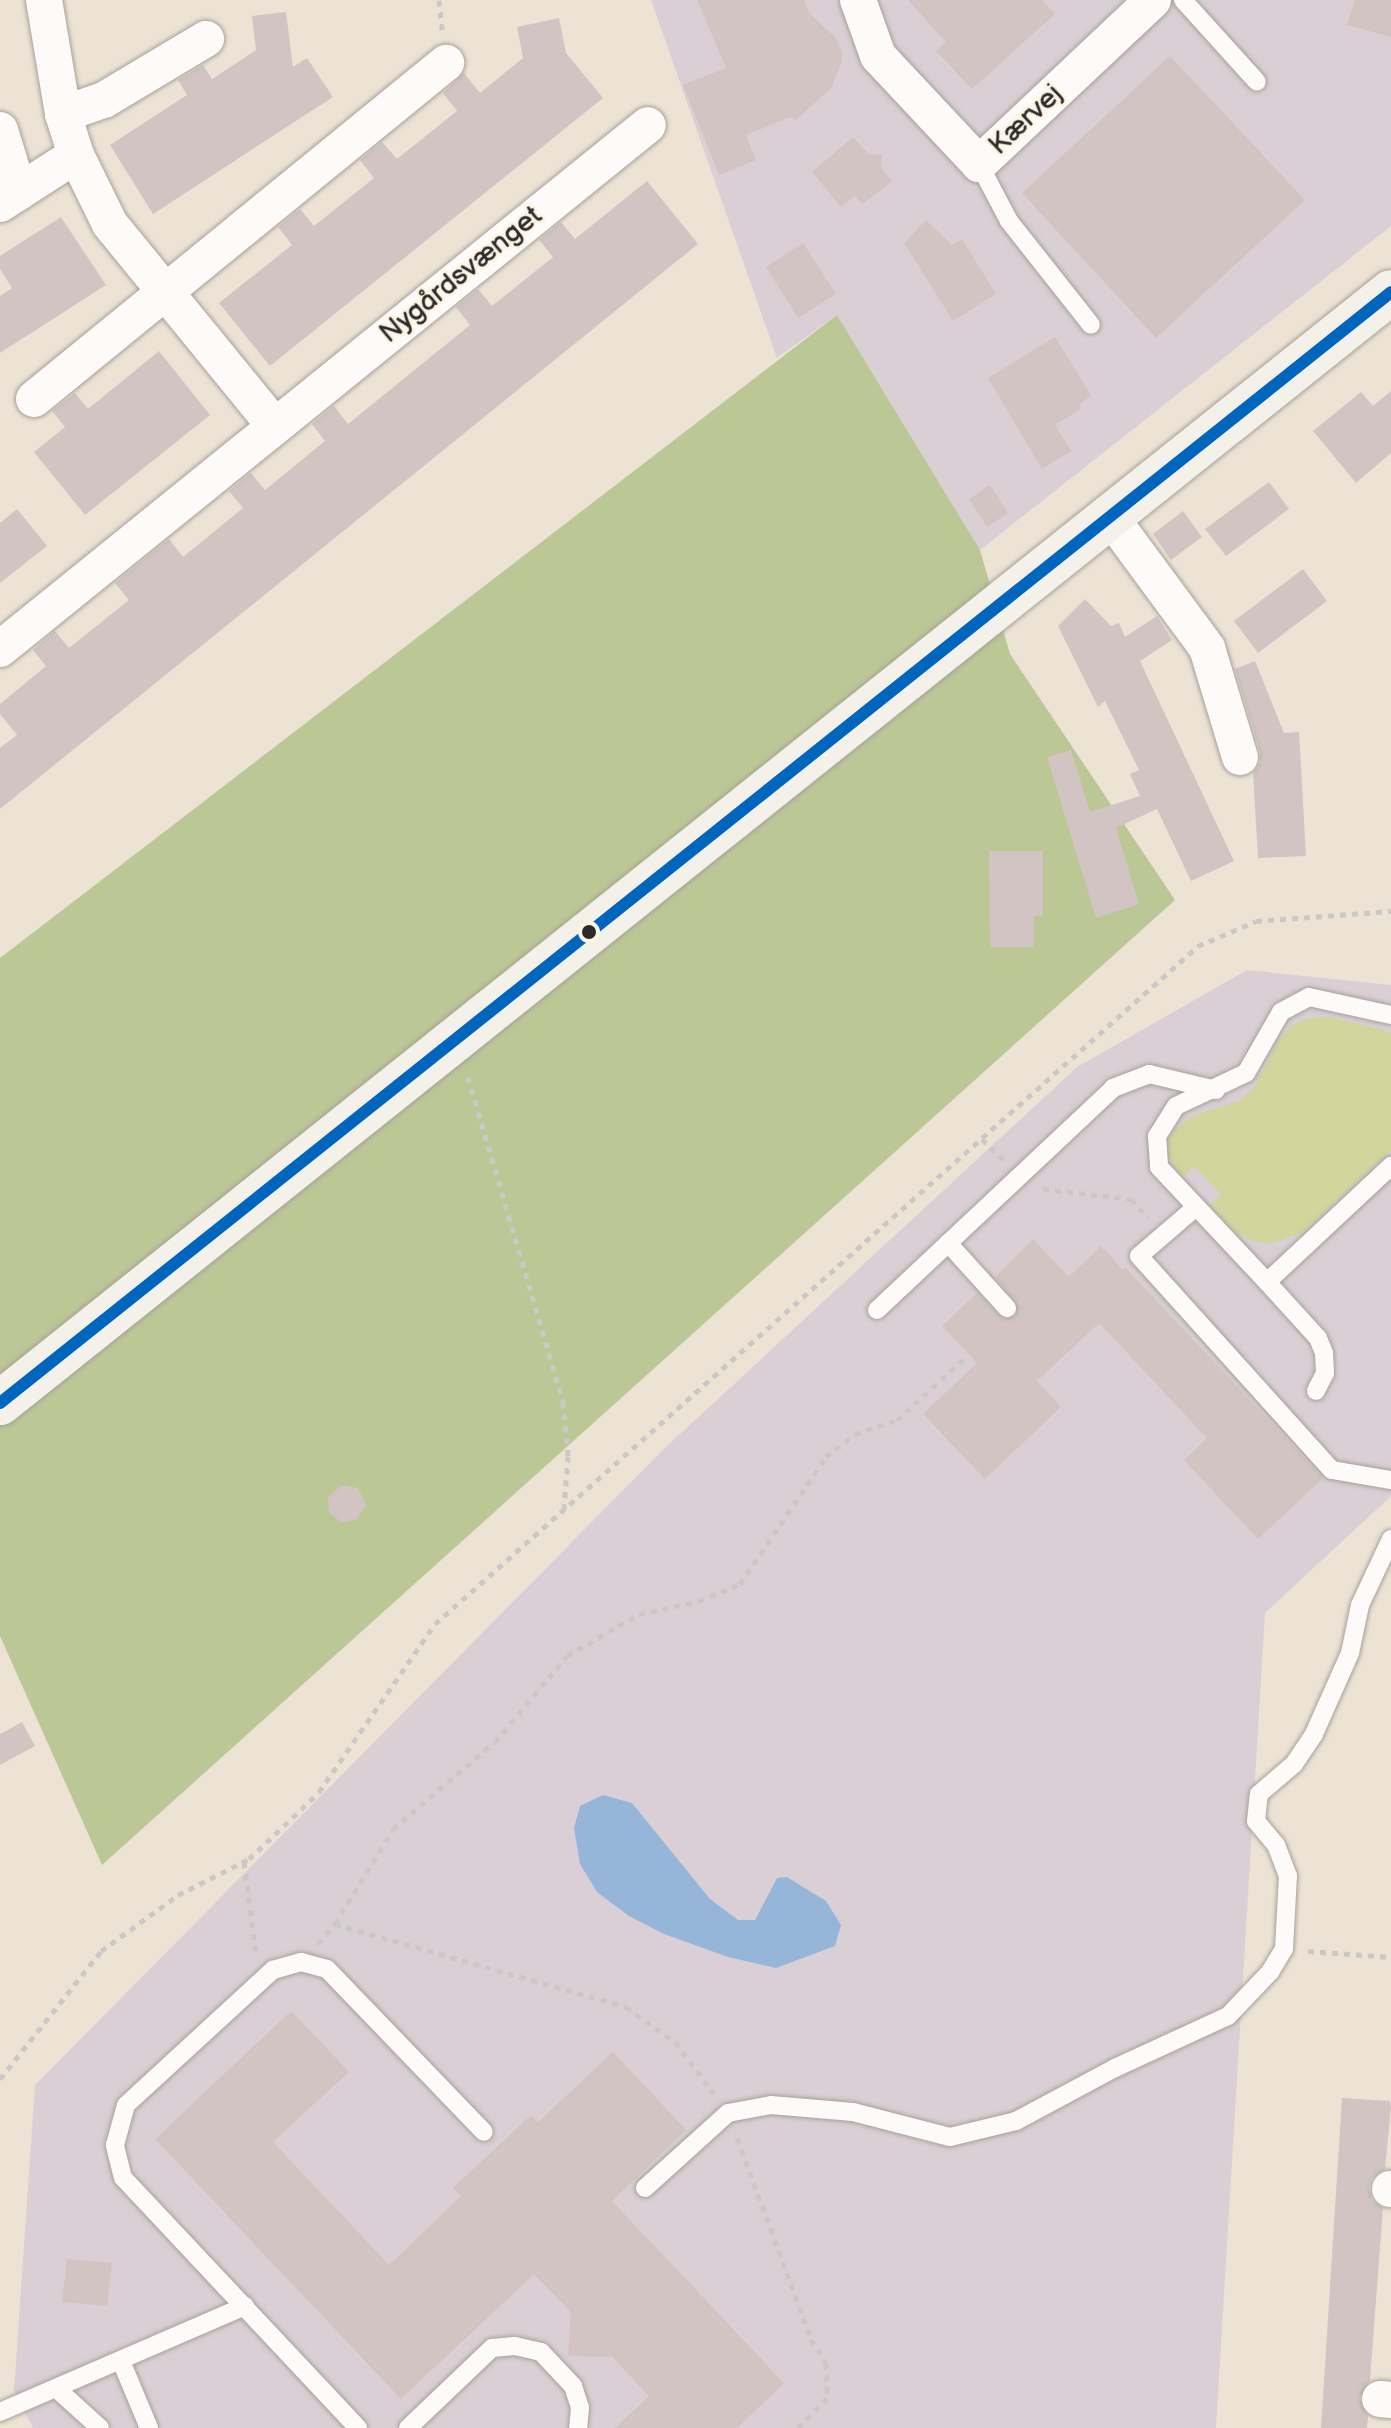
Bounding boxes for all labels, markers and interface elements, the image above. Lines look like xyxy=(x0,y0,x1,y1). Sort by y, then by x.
street label: Kærvej xyxy=(982,78,1070,162)
street label: Nygårdsvænget xyxy=(373,199,549,351)
unlabelled marker xyxy=(581,924,597,940)

